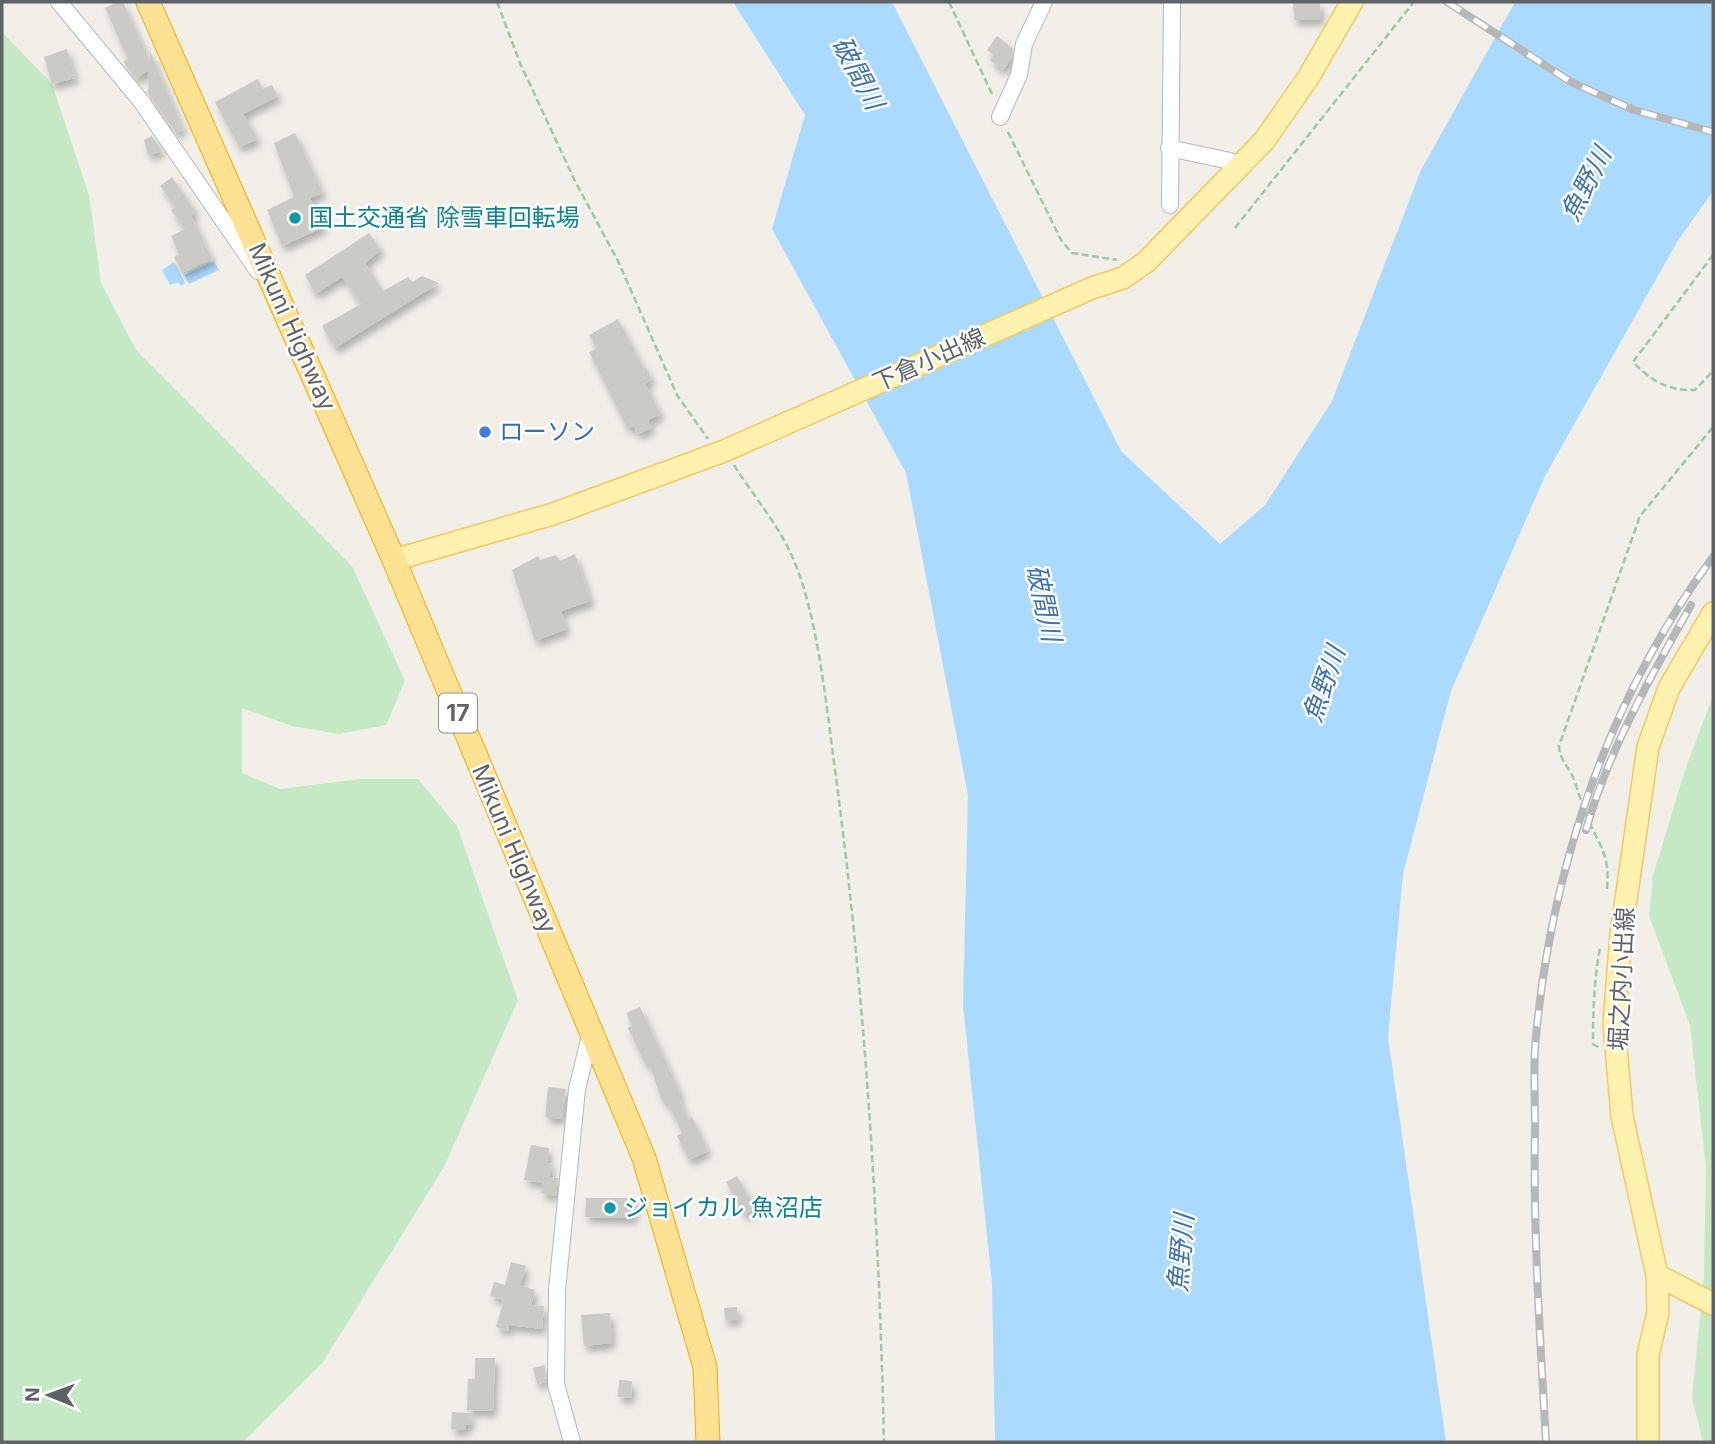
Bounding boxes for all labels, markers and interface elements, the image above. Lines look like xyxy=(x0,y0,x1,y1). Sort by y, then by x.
water label: 破間川 xyxy=(826,31,892,117)
water label: 魚野川 xyxy=(1554,139,1618,226)
place label: 国土交通省 除雪車回転場 xyxy=(309,203,580,232)
marker: 国土交通省 除雪車回転場 xyxy=(287,210,303,226)
street label: Mikuni Highway xyxy=(243,238,342,415)
street label: 下倉小出線 xyxy=(868,322,990,397)
place label: ローソン xyxy=(499,417,595,446)
marker: ローソン xyxy=(477,424,493,440)
water label: 破間川 xyxy=(1021,562,1068,647)
water label: 魚野川 xyxy=(1296,639,1352,726)
road number: 17 xyxy=(439,694,477,733)
street label: Mikuni Highway xyxy=(466,760,563,938)
street label: 堀之内小出線 xyxy=(1603,906,1640,1052)
place label: ジョイカル 魚沼店 xyxy=(624,1193,823,1222)
marker: ジョイカル 魚沼店 xyxy=(602,1200,618,1216)
water label: 魚野川 xyxy=(1162,1210,1200,1293)
north arrow xyxy=(14,1360,84,1430)
text: N xyxy=(21,1387,44,1402)

